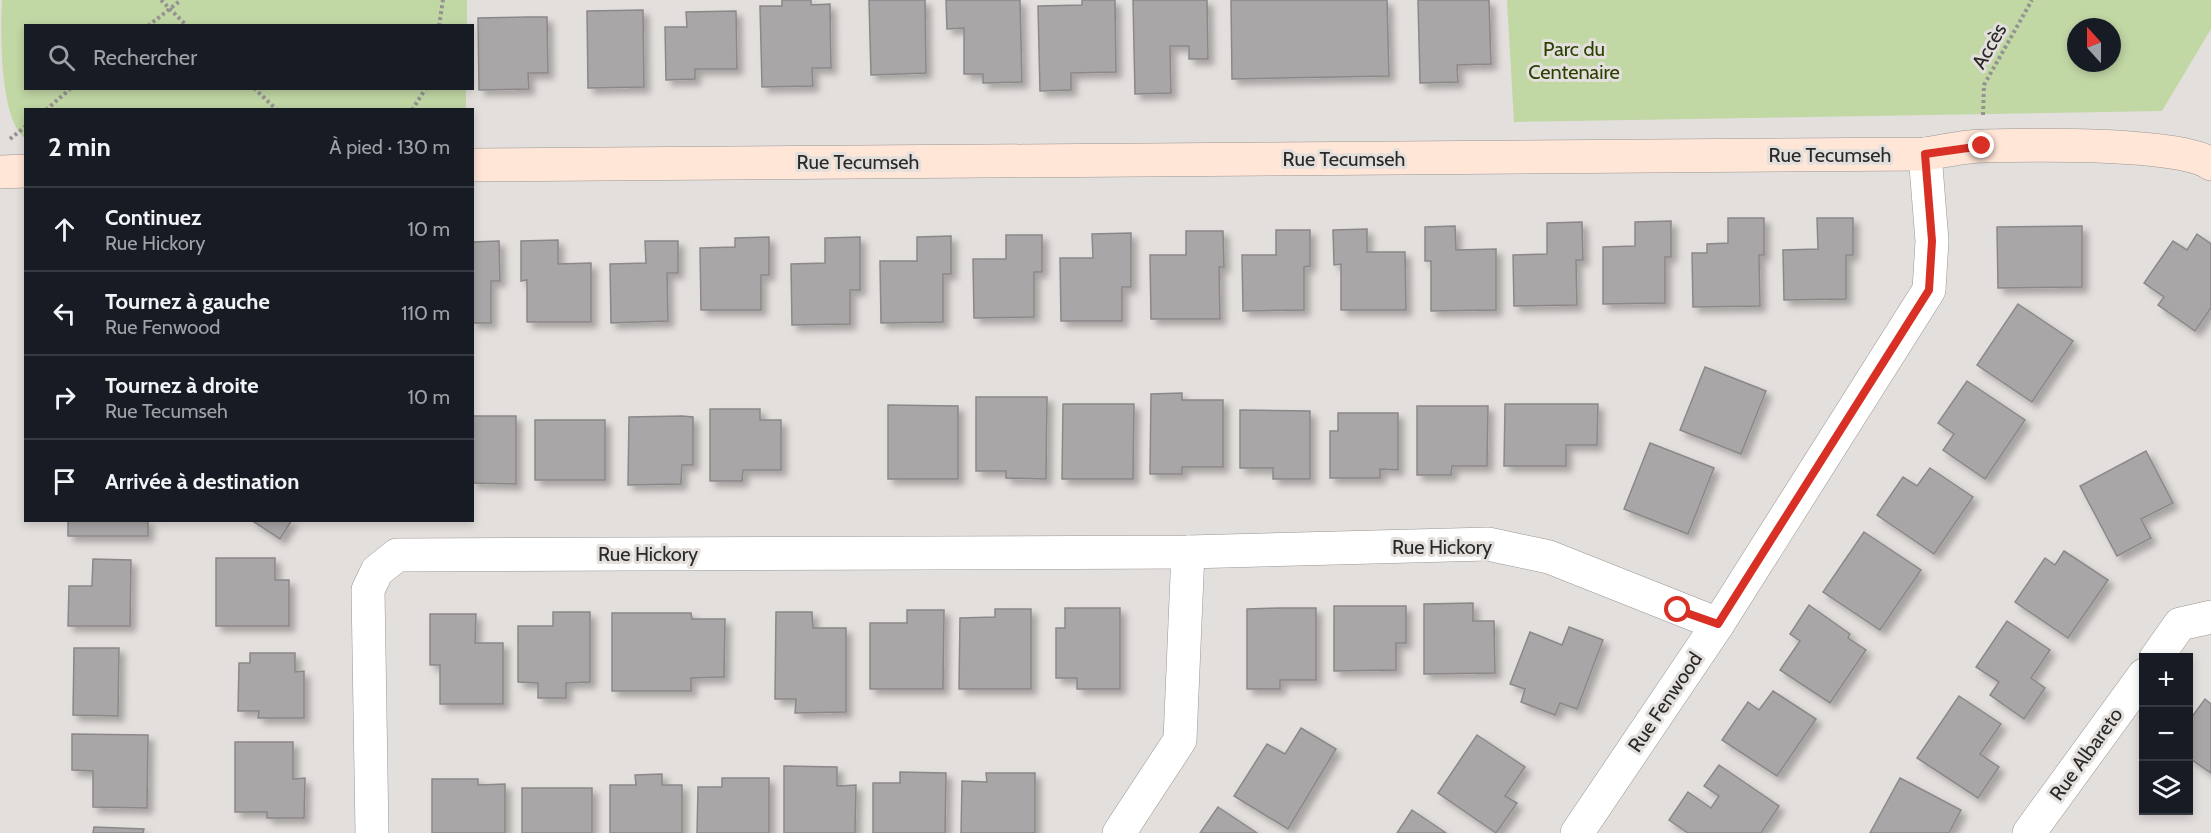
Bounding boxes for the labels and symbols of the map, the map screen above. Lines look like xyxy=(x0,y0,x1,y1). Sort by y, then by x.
north arrow xyxy=(2067,18,2121,72)
street label: Accès xyxy=(1966,19,2012,73)
park label: Parc du Centenaire xyxy=(1528,37,1620,84)
route end xyxy=(1968,132,1994,158)
street label: Rue Tecumseh xyxy=(1769,143,1891,167)
street label: Rue Tecumseh xyxy=(1283,147,1405,171)
street label: Rue Tecumseh xyxy=(797,150,919,174)
street label: Rue Hickory xyxy=(1392,535,1492,559)
street label: Rue Hickory xyxy=(598,542,698,566)
route start xyxy=(1664,596,1690,622)
street label: Rue Fenwood xyxy=(1623,647,1707,757)
street label: Rue Albareto xyxy=(2044,703,2128,805)

